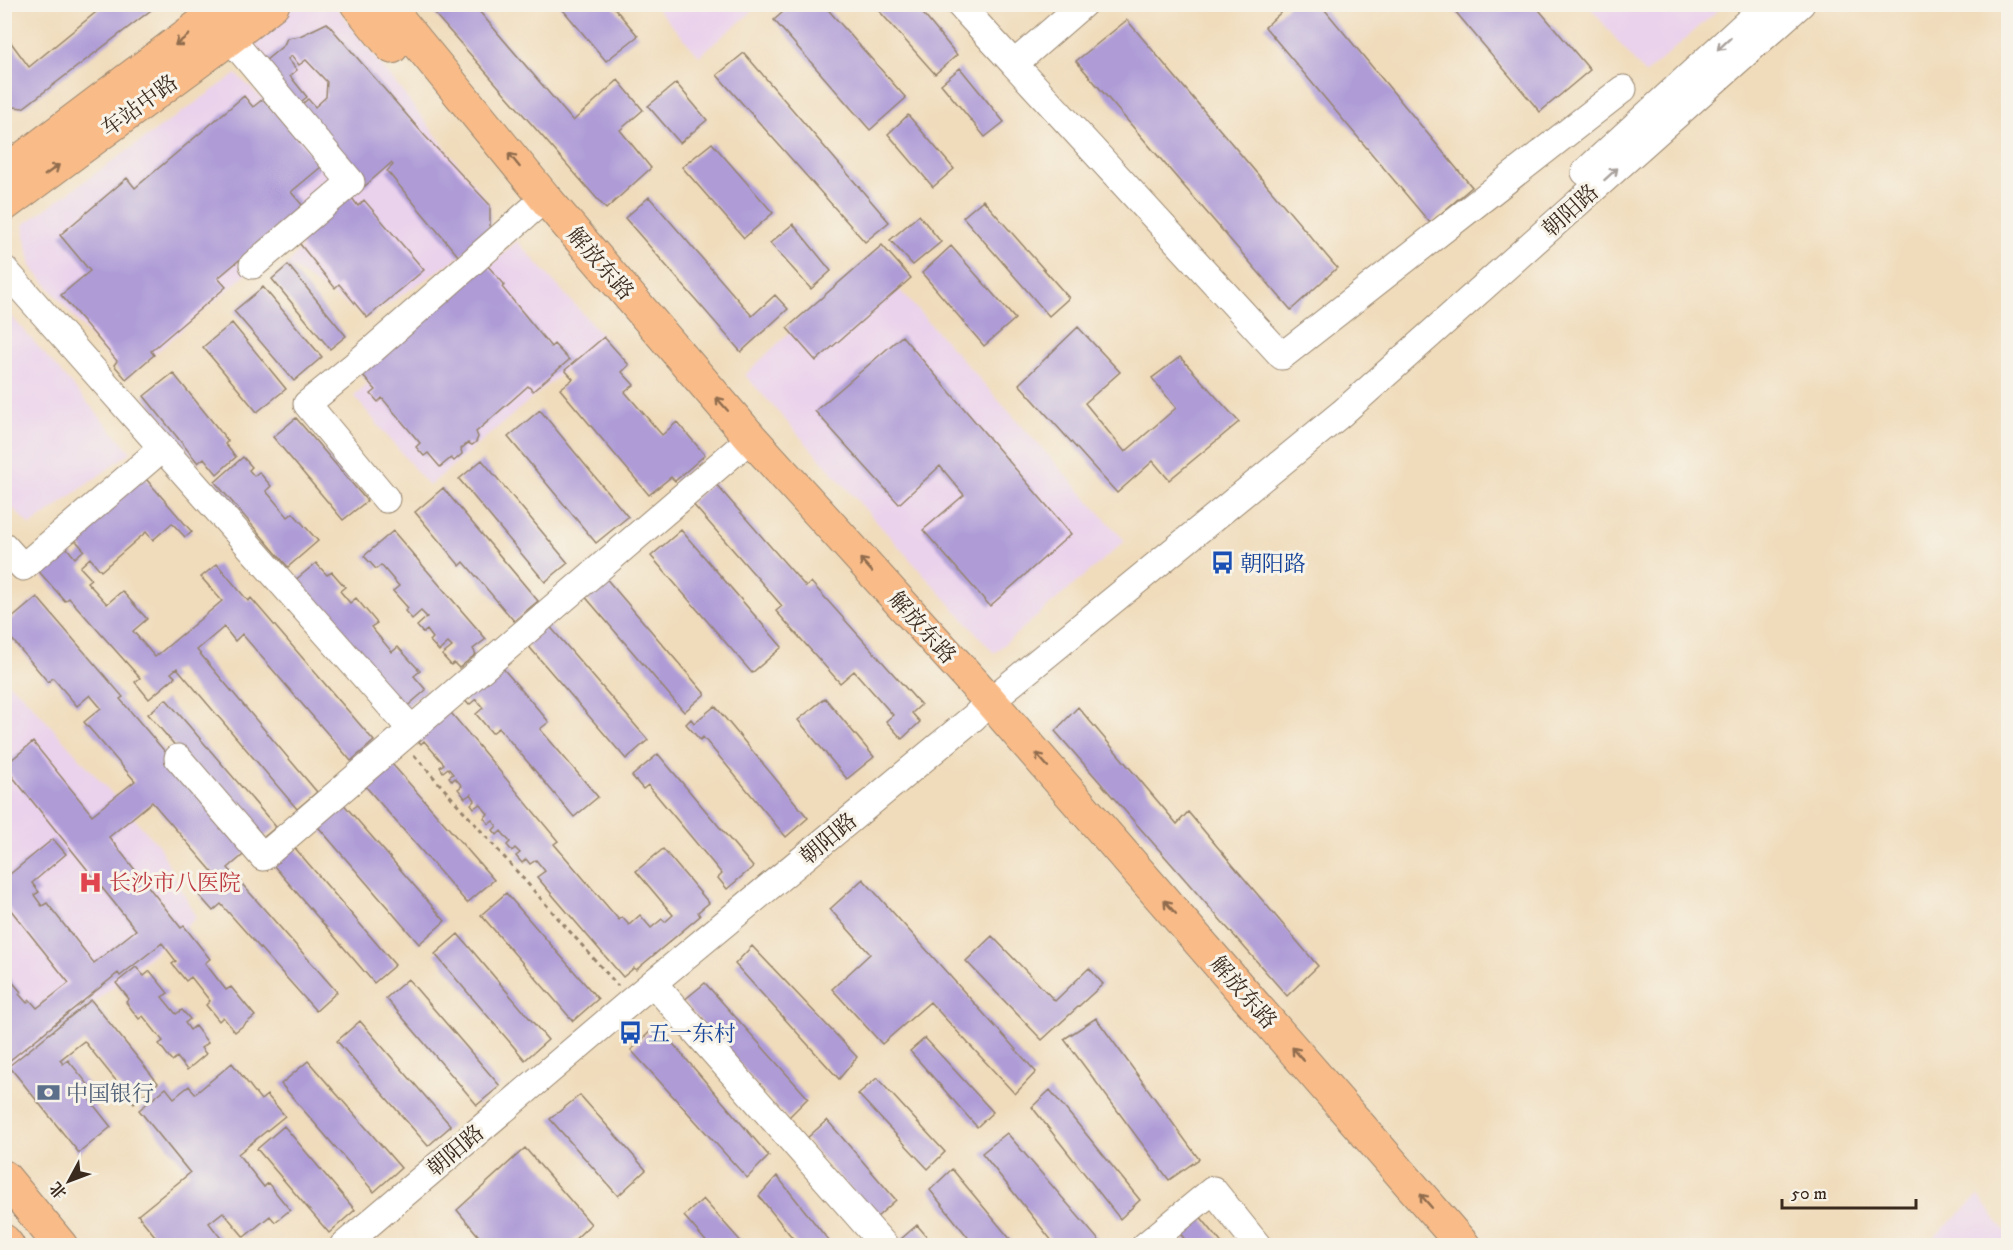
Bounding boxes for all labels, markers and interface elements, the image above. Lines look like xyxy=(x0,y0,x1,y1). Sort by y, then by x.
one-way arrow xyxy=(174,33,190,46)
one-way arrow xyxy=(1717,37,1732,51)
street label: 车站中路 xyxy=(96,69,183,143)
one-way arrow xyxy=(507,152,520,168)
one-way arrow xyxy=(43,164,59,176)
one-way arrow xyxy=(1603,167,1618,181)
street label: 朝阳路 xyxy=(1537,179,1605,243)
street label: 解放东路 xyxy=(561,222,639,306)
one-way arrow xyxy=(715,397,729,412)
bus stop icon: 朝阳路 xyxy=(1209,550,1235,576)
place label: 朝阳路 xyxy=(1240,551,1306,578)
one-way arrow xyxy=(859,558,873,573)
street label: 解放东路 xyxy=(882,586,961,670)
one-way arrow xyxy=(1035,753,1049,768)
street label: 朝阳路 xyxy=(795,808,863,871)
hospital icon: 长沙市八医院 xyxy=(78,869,104,895)
place label: 长沙市八医院 xyxy=(109,870,241,897)
one-way arrow xyxy=(1163,900,1177,915)
street label: 解放东路 xyxy=(1204,951,1282,1035)
bus stop icon: 五一东村 xyxy=(617,1020,643,1046)
place label: 五一东村 xyxy=(648,1021,736,1048)
one-way arrow xyxy=(1291,1047,1305,1062)
bank icon: 中国银行 xyxy=(35,1080,61,1106)
place label: 中国银行 xyxy=(66,1081,154,1108)
street label: 朝阳路 xyxy=(422,1120,490,1183)
north arrow xyxy=(39,1151,99,1211)
scale bar xyxy=(1782,1172,1916,1210)
text: 北 xyxy=(46,1178,71,1203)
text: 50 m xyxy=(1791,1183,1827,1205)
one-way arrow xyxy=(1419,1194,1433,1209)

